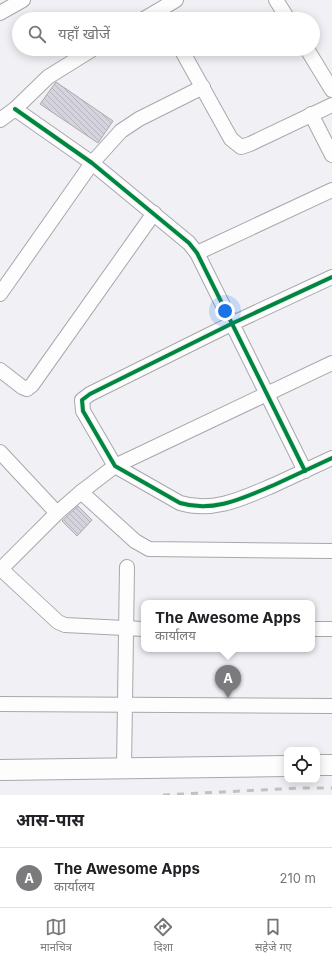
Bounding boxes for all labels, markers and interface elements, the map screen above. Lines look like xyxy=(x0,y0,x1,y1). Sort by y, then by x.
search box xyxy=(12,12,320,56)
icon: search xyxy=(26,23,48,45)
text: यहाँ खोजें xyxy=(58,24,110,43)
your location xyxy=(215,301,235,321)
popup xyxy=(141,600,315,652)
text: The Awesome Apps xyxy=(155,608,301,627)
text: कार्यालय xyxy=(155,627,196,643)
pin: A xyxy=(215,665,241,698)
map controls xyxy=(284,747,320,783)
button: locate xyxy=(284,747,320,783)
text: आस-पास xyxy=(16,810,84,830)
text: The Awesome Apps xyxy=(54,859,200,878)
text: A xyxy=(24,870,34,886)
text: 210 m xyxy=(280,870,316,886)
text: कार्यालय xyxy=(54,878,95,894)
tab: मानचित्र xyxy=(40,916,72,955)
tab: दिशा xyxy=(152,916,174,955)
tab: सहेजे गए xyxy=(255,916,292,955)

